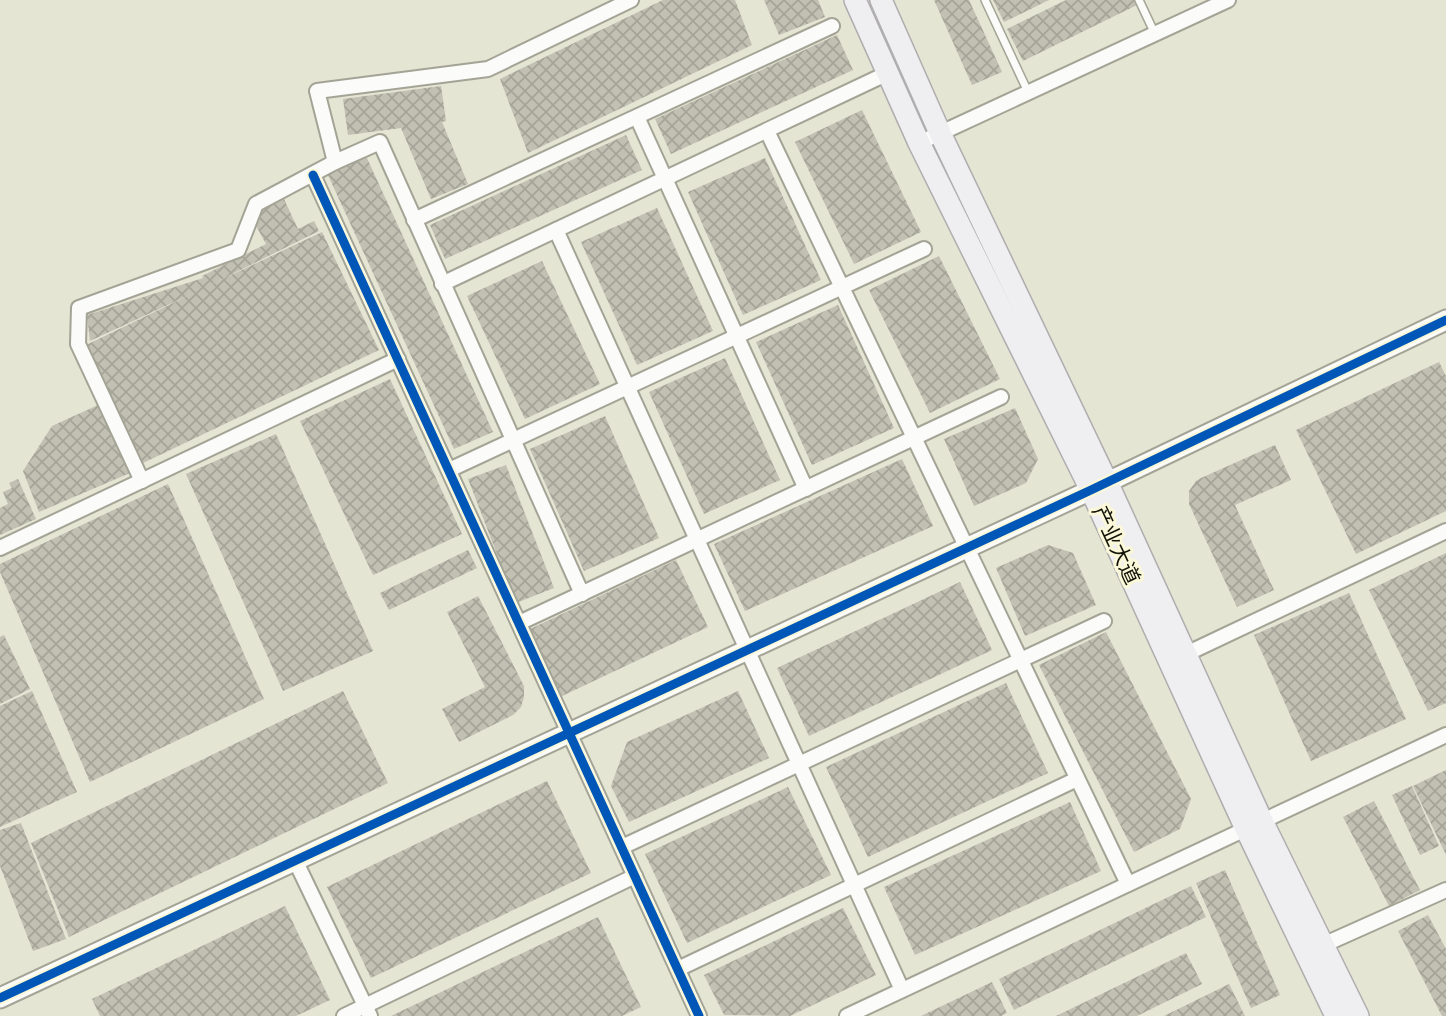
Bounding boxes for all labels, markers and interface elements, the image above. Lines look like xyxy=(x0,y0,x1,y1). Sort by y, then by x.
street label: 产业大道 xyxy=(1085,501,1147,589)

